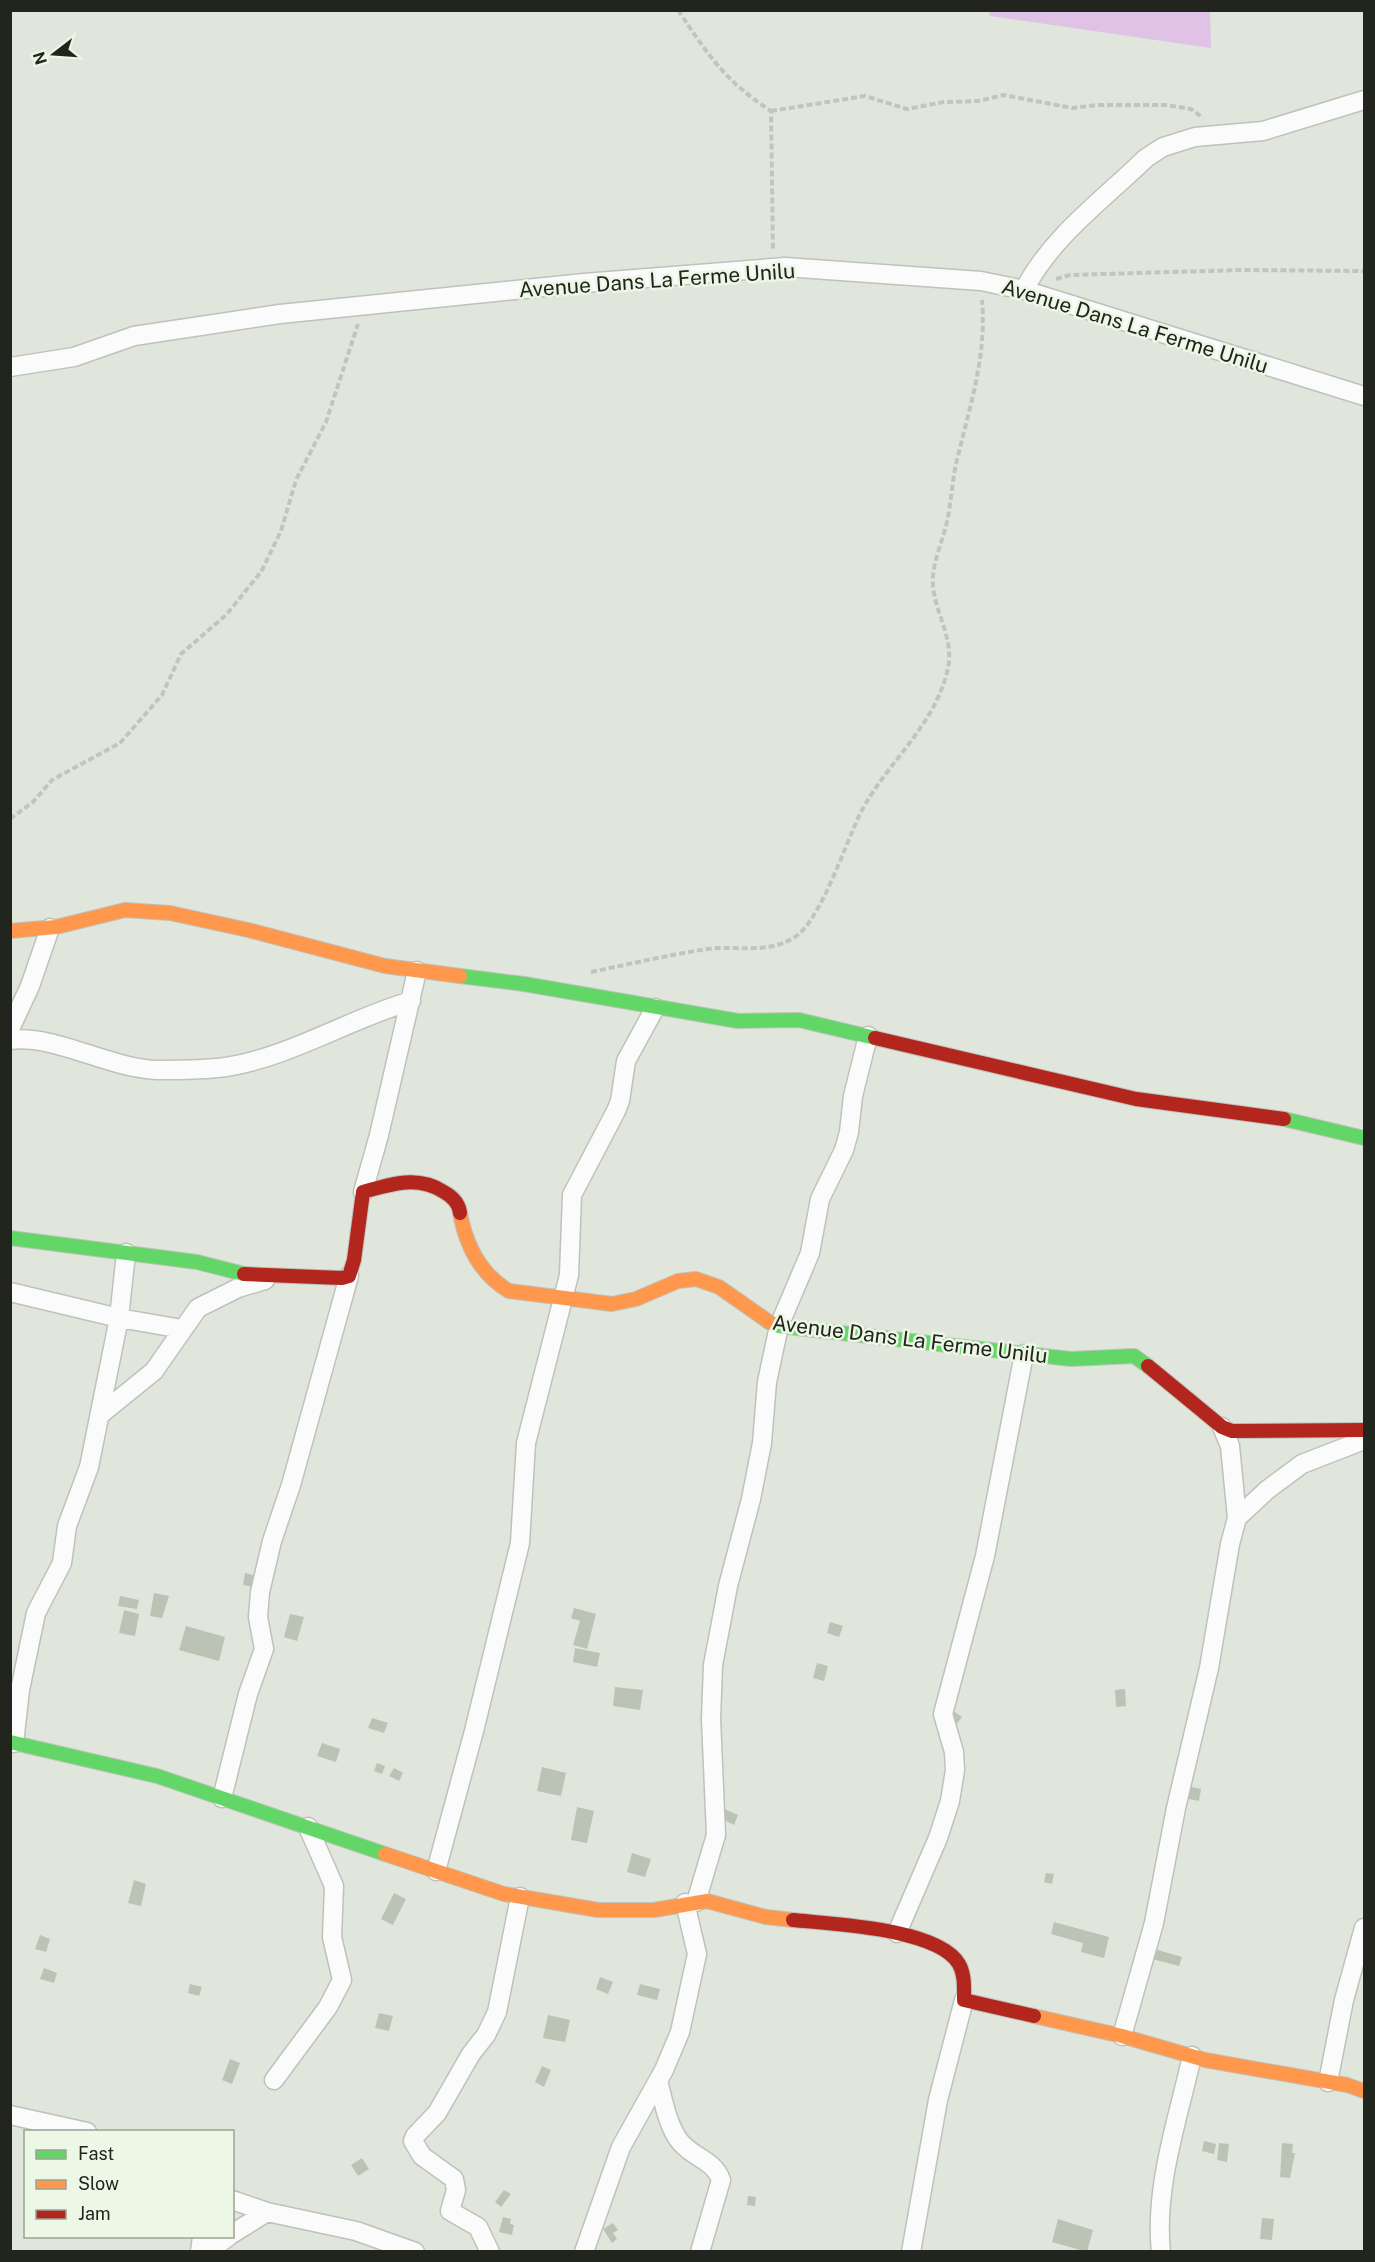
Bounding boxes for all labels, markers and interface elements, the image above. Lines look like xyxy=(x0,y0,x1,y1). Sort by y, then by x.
north arrow xyxy=(24,24,84,84)
text: N xyxy=(29,49,51,67)
street label: Avenue Dans La Ferme Unilu xyxy=(518,258,796,302)
street label: Avenue Dans La Ferme Unilu xyxy=(999,274,1271,378)
street label: Avenue Dans La Ferme Unilu xyxy=(771,1310,1049,1368)
legend xyxy=(24,2130,234,2238)
text: Fast xyxy=(78,2143,114,2164)
text: Slow xyxy=(78,2173,119,2194)
text: Jam xyxy=(78,2203,111,2224)

